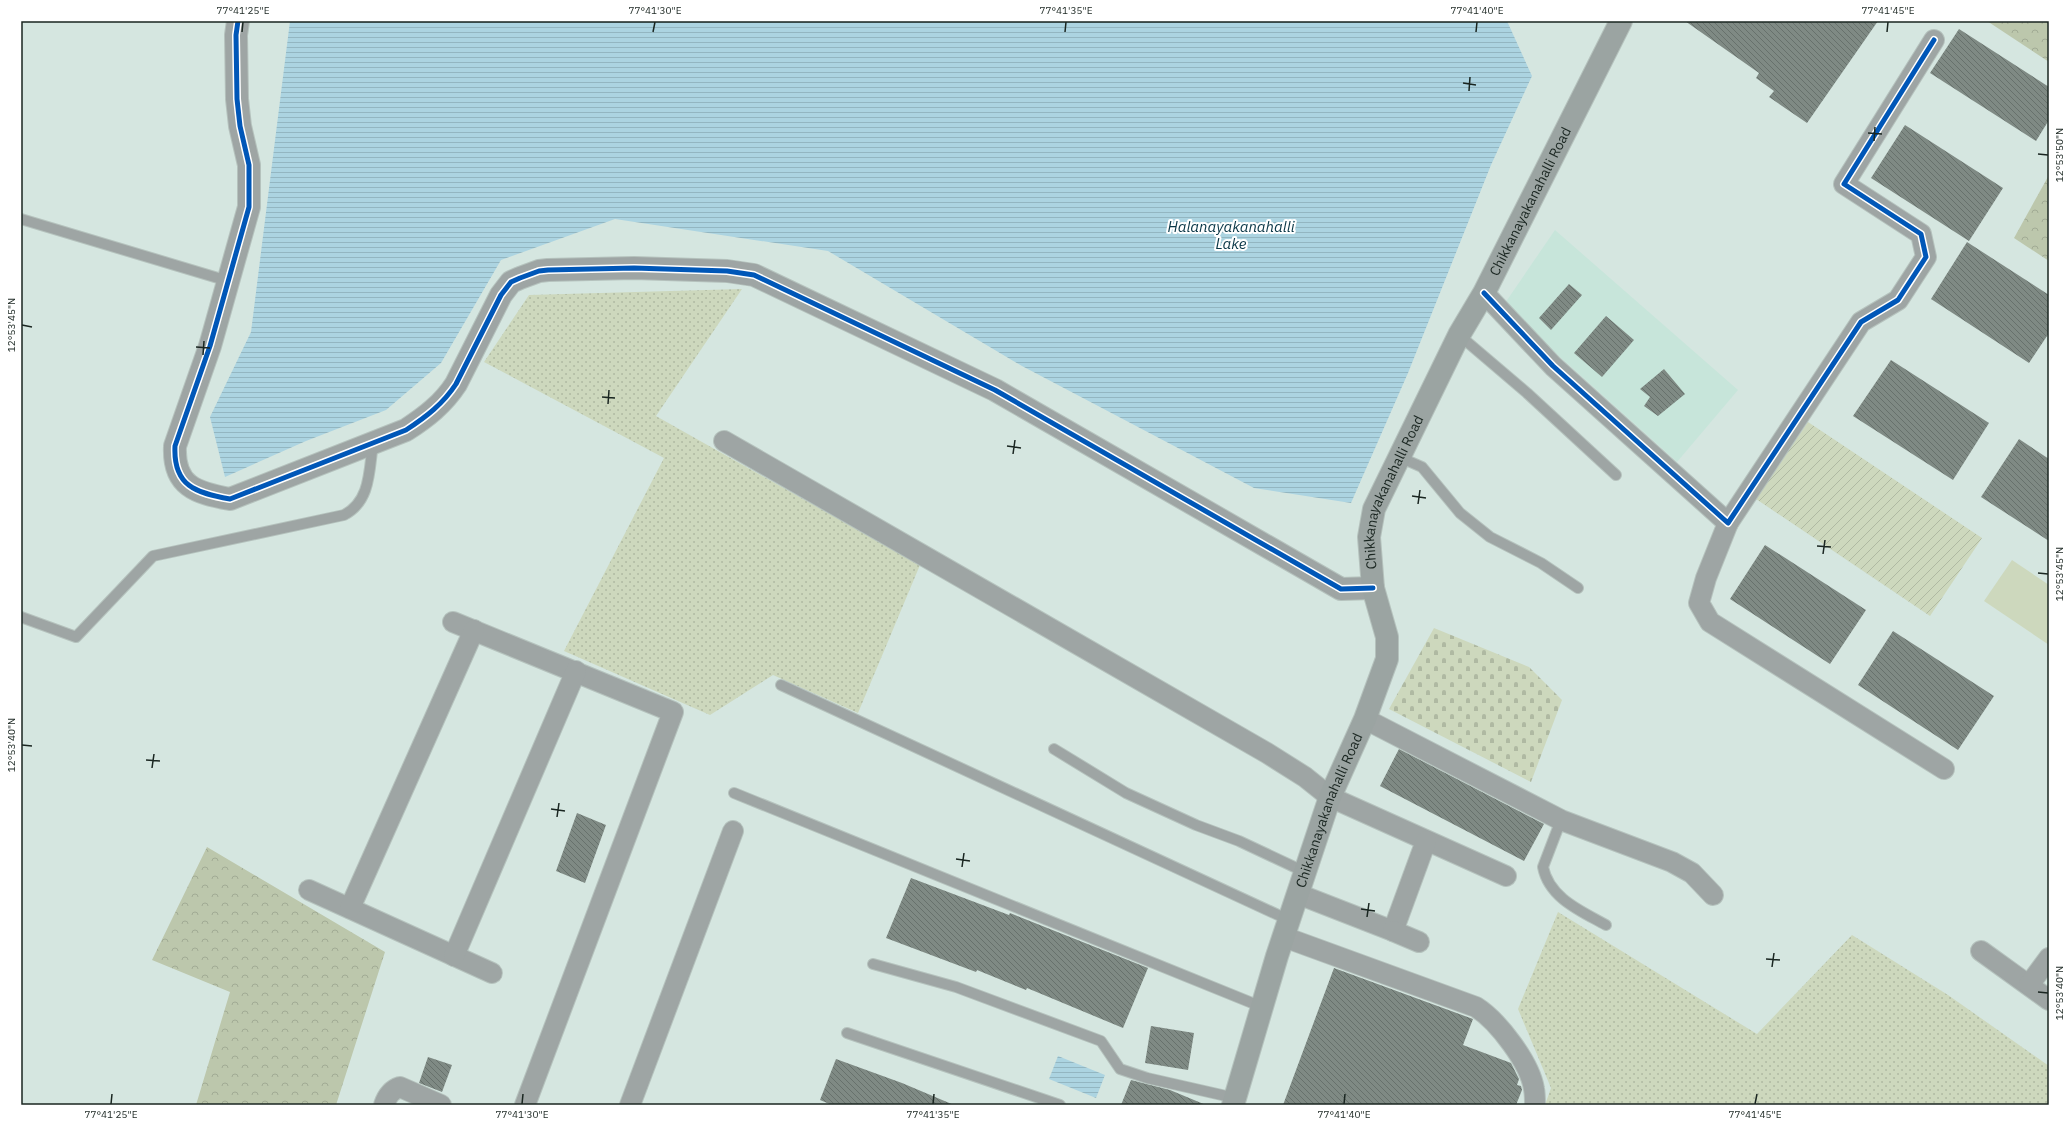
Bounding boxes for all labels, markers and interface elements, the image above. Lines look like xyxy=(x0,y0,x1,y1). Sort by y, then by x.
text: 77°41'25"E xyxy=(216,4,270,17)
text: 77°41'30"E xyxy=(628,4,682,17)
text: 77°41'35"E xyxy=(1039,4,1093,17)
text: 77°41'40"E xyxy=(1450,4,1504,17)
text: 77°41'45"E xyxy=(1861,4,1915,17)
street label: Chikkanayakanahalli Road xyxy=(1485,124,1575,279)
text: 12°53'50"N xyxy=(2053,128,2066,182)
water label: Halanayakanahalli Lake xyxy=(1167,217,1295,253)
text: 12°53'45"N xyxy=(5,298,18,352)
street label: Chikkanayakanahalli Road xyxy=(1360,412,1427,570)
text: 12°53'45"N xyxy=(2053,547,2066,601)
text: 12°53'40"N xyxy=(5,718,18,772)
street label: Chikkanayakanahalli Road xyxy=(1291,730,1367,890)
text: 12°53'40"N xyxy=(2053,966,2066,1020)
text: 77°41'25"E xyxy=(84,1108,138,1121)
text: 77°41'30"E xyxy=(495,1108,549,1121)
text: 77°41'35"E xyxy=(906,1108,960,1121)
text: 77°41'40"E xyxy=(1317,1108,1371,1121)
text: 77°41'45"E xyxy=(1728,1108,1782,1121)

